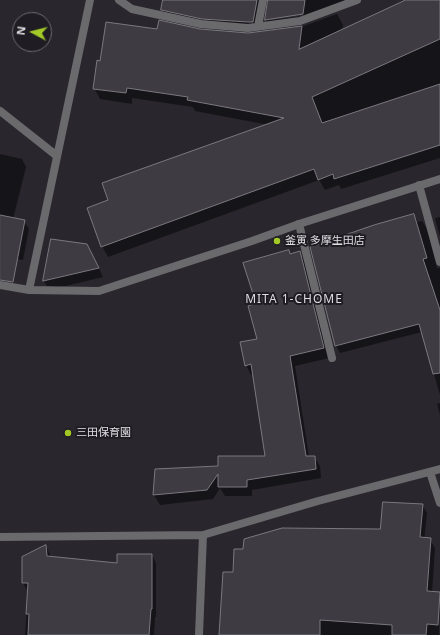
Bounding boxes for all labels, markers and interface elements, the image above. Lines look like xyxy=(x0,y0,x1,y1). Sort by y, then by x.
north arrow xyxy=(12,12,52,52)
text: N xyxy=(13,25,29,36)
place label: 釜寅 多摩生田店 xyxy=(285,234,365,248)
marker: 釜寅 多摩生田店 xyxy=(272,236,282,246)
district label: MITA 1-CHOME xyxy=(245,293,343,307)
place label: 三田保育園 xyxy=(76,426,131,440)
marker: 三田保育園 xyxy=(63,428,73,438)

